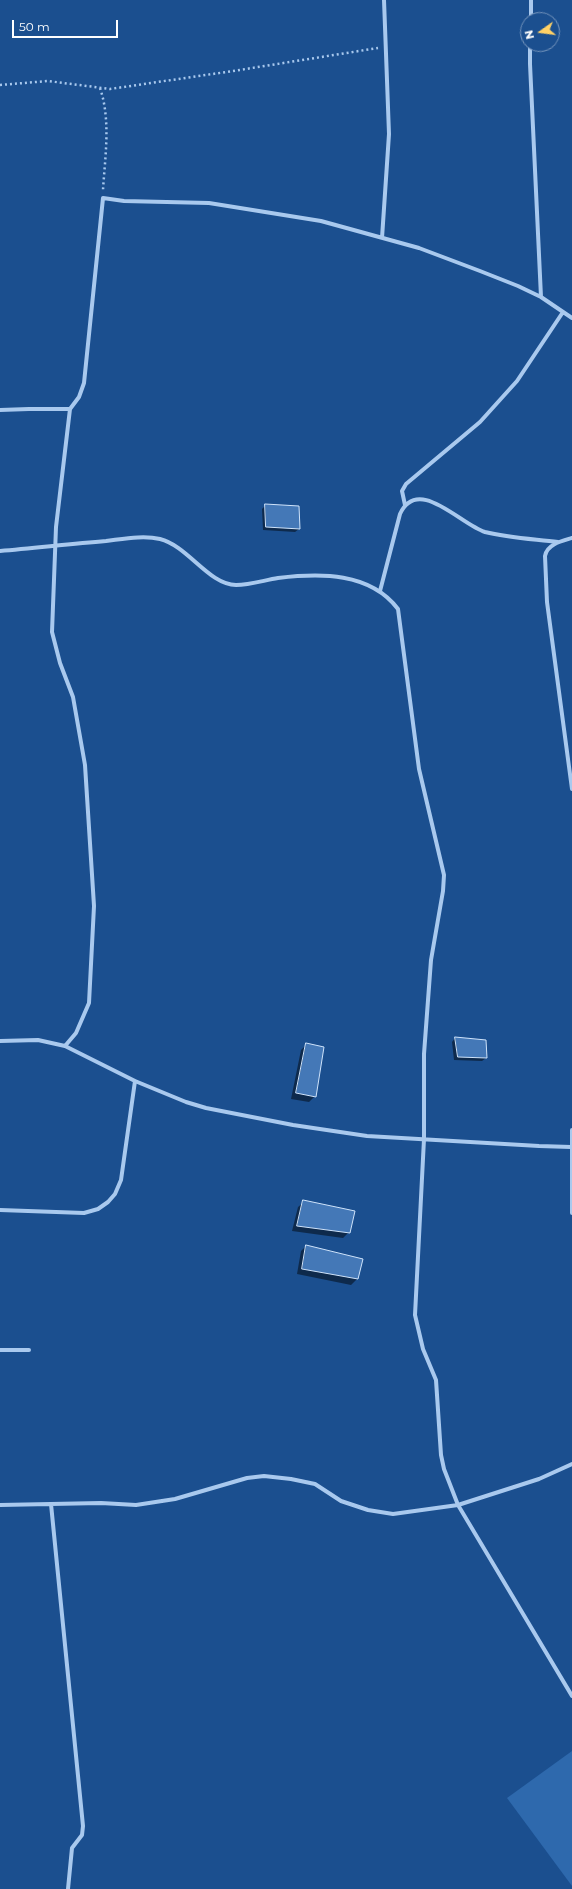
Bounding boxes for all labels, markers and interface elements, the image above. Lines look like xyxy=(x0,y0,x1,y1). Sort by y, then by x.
scale bar xyxy=(14,12,120,38)
north arrow xyxy=(520,12,560,52)
text: 50 m xyxy=(19,19,50,34)
text: N xyxy=(521,29,537,41)

